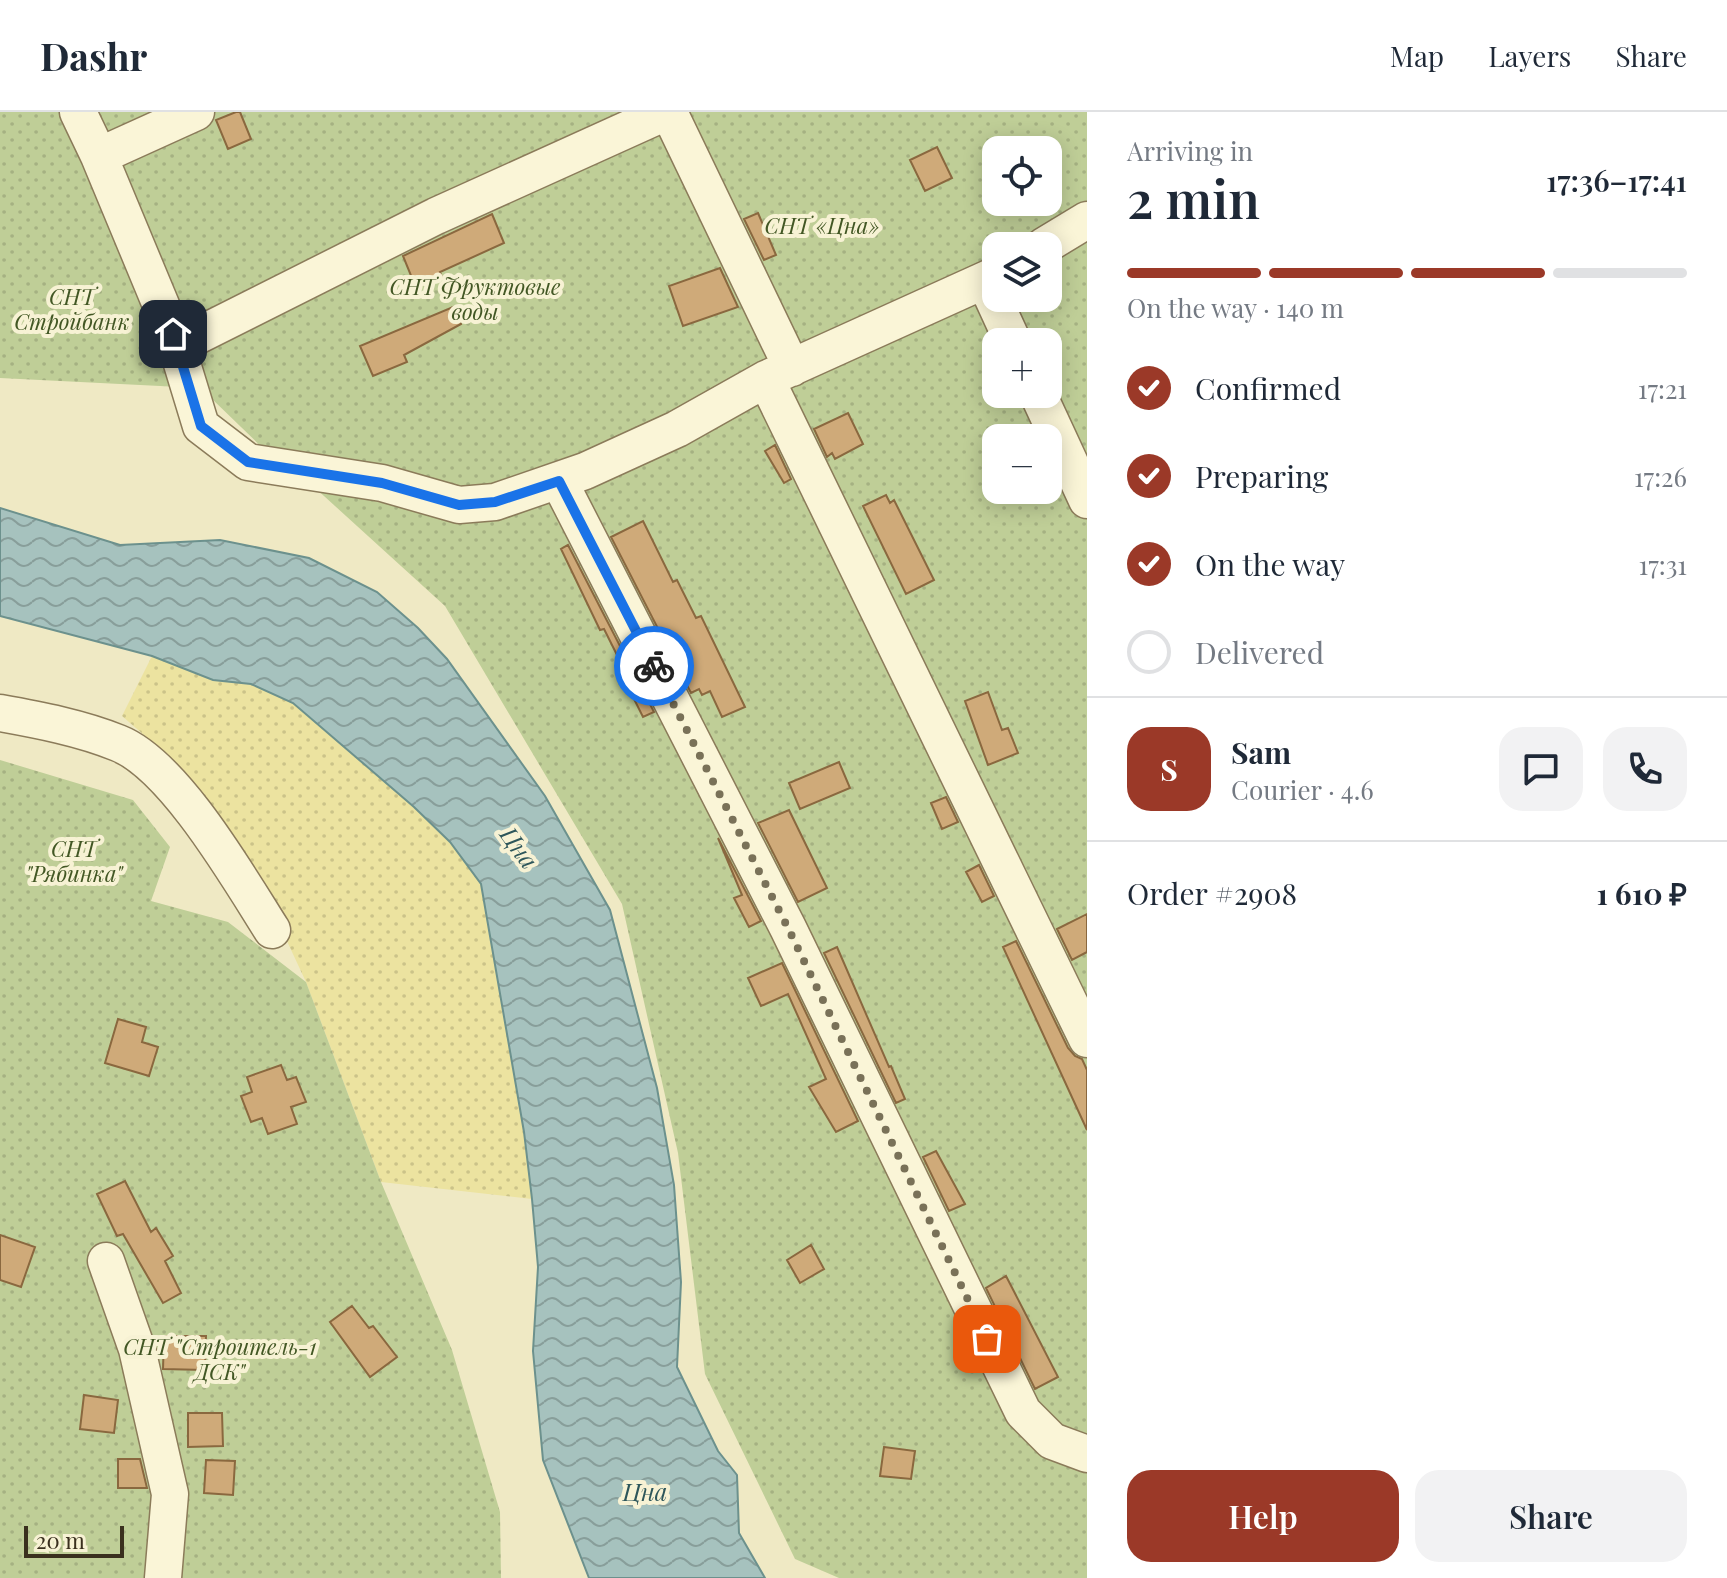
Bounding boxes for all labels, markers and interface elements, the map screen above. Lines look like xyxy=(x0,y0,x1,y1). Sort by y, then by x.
text: Dashr xyxy=(40,30,147,81)
text: Map xyxy=(1390,37,1444,74)
text: Layers xyxy=(1488,37,1571,74)
text: Share xyxy=(1615,37,1687,74)
text: Arriving in xyxy=(1127,133,1253,168)
map controls xyxy=(982,136,1062,504)
button: locate xyxy=(982,136,1062,216)
text: 17:36–17:41 xyxy=(1546,160,1687,200)
text: 2 min xyxy=(1127,163,1260,232)
park label: СНТ «Цна» xyxy=(764,210,880,240)
button: layers xyxy=(982,232,1062,312)
park label: СНТ Фруктовые воды xyxy=(390,271,561,326)
park label: СНТ Стройбанк xyxy=(14,281,130,336)
text: On the way · 140 m xyxy=(1127,290,1344,325)
pin xyxy=(139,300,207,368)
icon: home xyxy=(151,312,195,356)
button: + xyxy=(982,328,1062,408)
icon: check xyxy=(1127,366,1171,410)
text: Confirmed xyxy=(1195,368,1341,408)
text: 17:21 xyxy=(1638,371,1687,406)
button: − xyxy=(982,424,1062,504)
icon: check xyxy=(1127,454,1171,498)
text: Preparing xyxy=(1195,456,1328,496)
text: 17:26 xyxy=(1634,459,1687,494)
icon: check xyxy=(1127,542,1171,586)
text: On the way xyxy=(1195,544,1345,584)
text: 17:31 xyxy=(1639,547,1687,582)
courier xyxy=(614,626,694,706)
text: Delivered xyxy=(1195,632,1324,672)
icon: bike xyxy=(632,644,676,688)
button: chat xyxy=(1499,727,1583,811)
button: phone xyxy=(1603,727,1687,811)
text: Sam xyxy=(1231,732,1291,772)
text: S xyxy=(1160,749,1178,789)
text: Courier · 4.6 xyxy=(1231,772,1374,807)
water label: Цна xyxy=(493,819,546,874)
park label: СНТ "Рябинка" xyxy=(25,833,124,888)
text: Order #2908 xyxy=(1127,873,1297,913)
text: 1 610 ₽ xyxy=(1596,873,1687,913)
pin xyxy=(953,1305,1021,1373)
icon: bag xyxy=(965,1317,1009,1361)
park label: СНТ "Строитель-1 ДСК" xyxy=(123,1331,317,1386)
button: Help xyxy=(1127,1470,1399,1562)
button: Share xyxy=(1415,1470,1687,1562)
water label: Цна xyxy=(622,1475,667,1507)
scale bar xyxy=(24,1522,124,1558)
text: 20 m xyxy=(36,1525,85,1555)

